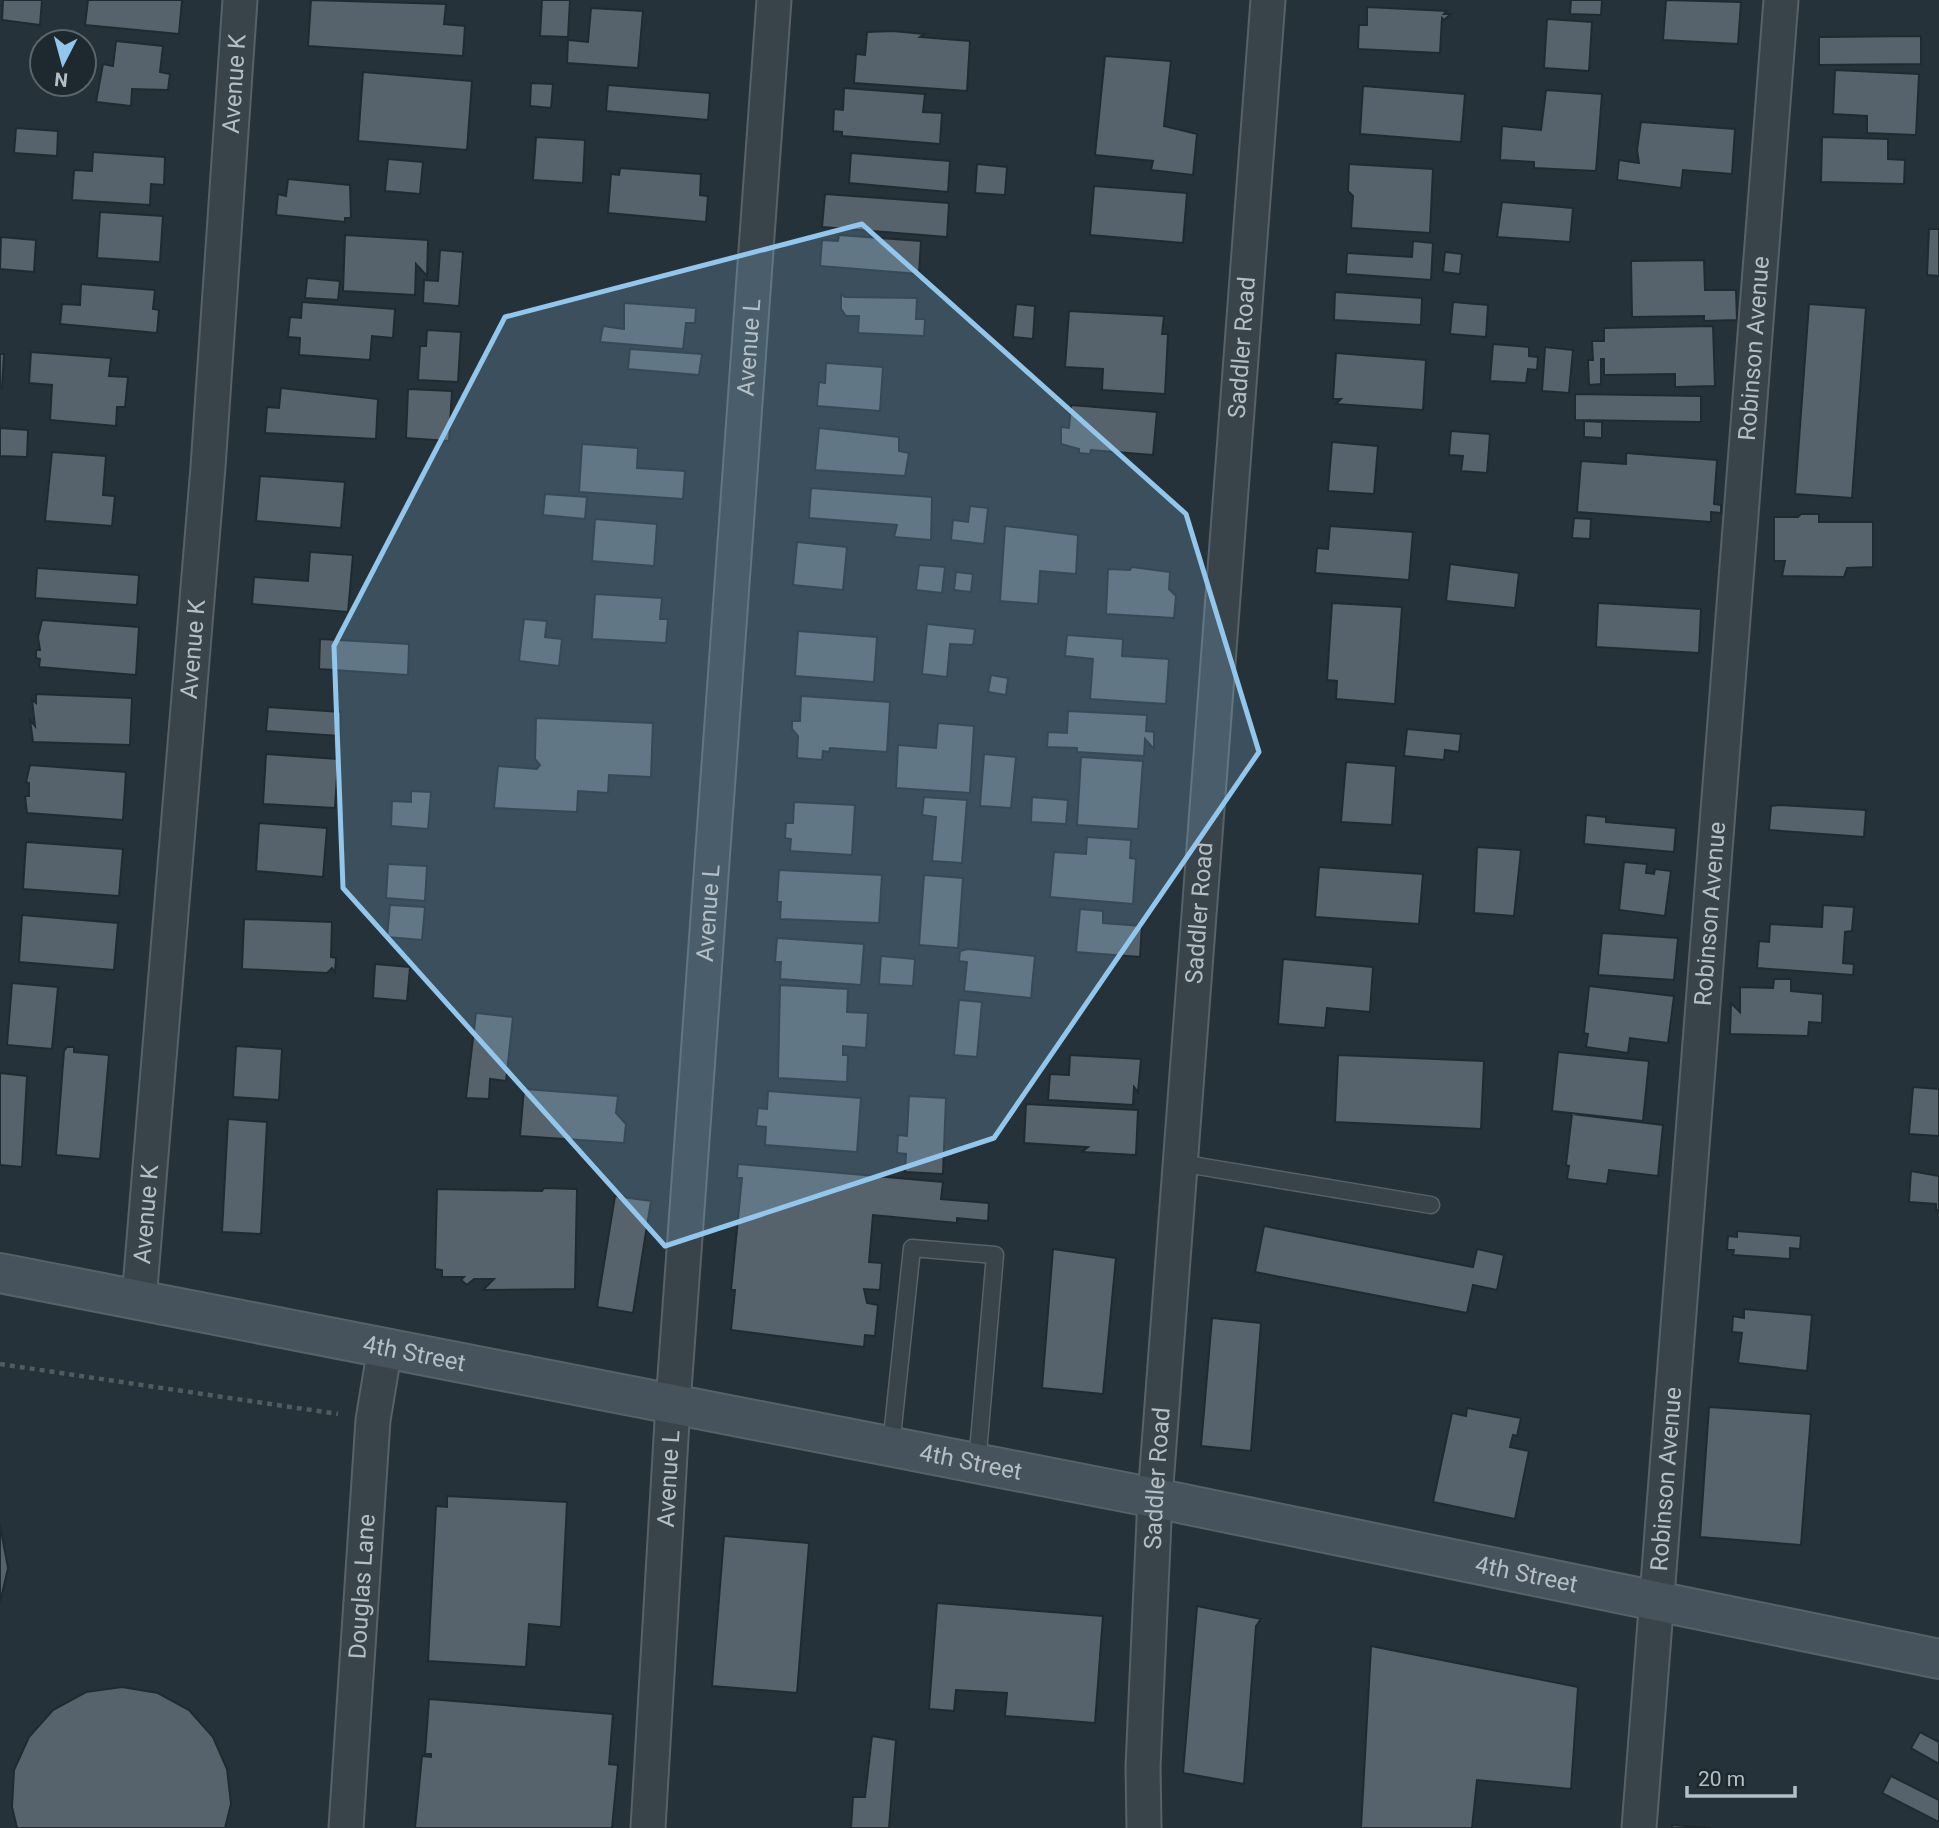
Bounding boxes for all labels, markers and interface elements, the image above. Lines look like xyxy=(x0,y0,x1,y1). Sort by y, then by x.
north arrow xyxy=(28,28,98,98)
street label: Avenue K xyxy=(217,32,252,134)
text: N xyxy=(53,67,69,92)
street label: Robinson Avenue xyxy=(1733,255,1775,442)
street label: Saddler Road xyxy=(1222,276,1261,419)
street label: Avenue L xyxy=(732,298,766,397)
street label: Avenue K xyxy=(175,598,211,700)
street label: Robinson Avenue xyxy=(1689,820,1731,1007)
street label: Saddler Road xyxy=(1180,841,1218,985)
street label: Avenue L xyxy=(691,863,726,963)
street label: Avenue K xyxy=(128,1163,164,1265)
street label: 4th Street xyxy=(361,1330,468,1377)
street label: Robinson Avenue xyxy=(1645,1386,1687,1572)
street label: Saddler Road xyxy=(1139,1406,1176,1550)
street label: Avenue L xyxy=(652,1429,685,1528)
street label: 4th Street xyxy=(917,1438,1025,1486)
street label: Douglas Lane xyxy=(343,1513,381,1660)
street label: 4th Street xyxy=(1473,1550,1580,1598)
scale bar xyxy=(1687,1755,1796,1799)
text: 20 m xyxy=(1698,1767,1745,1791)

